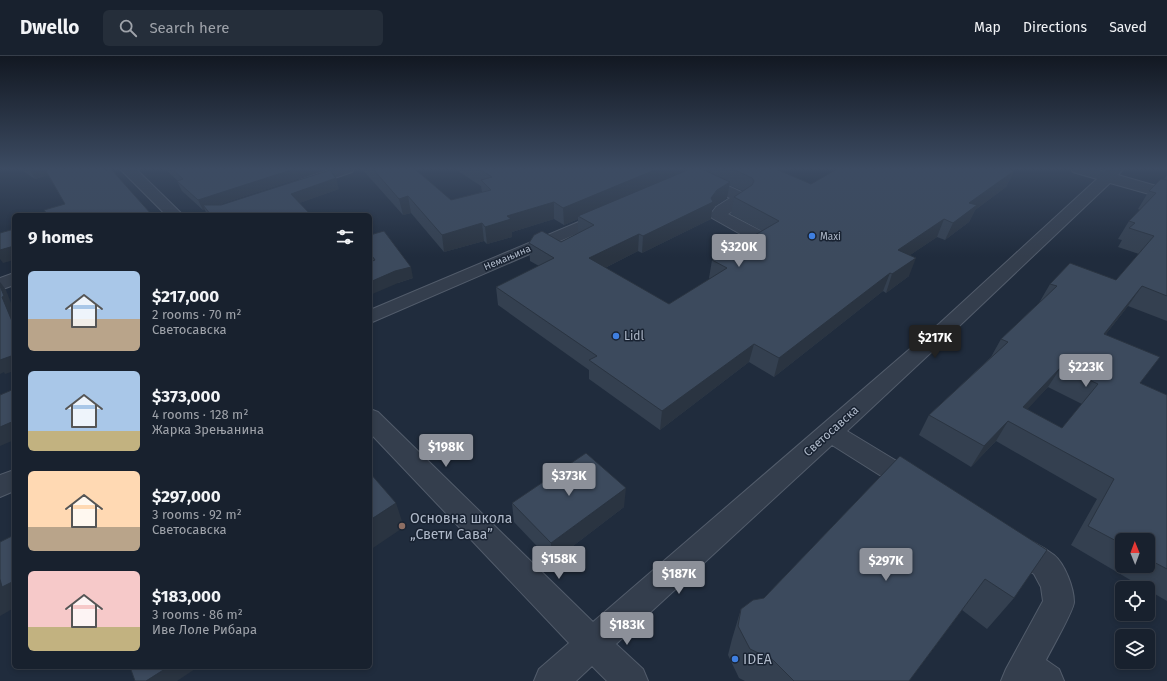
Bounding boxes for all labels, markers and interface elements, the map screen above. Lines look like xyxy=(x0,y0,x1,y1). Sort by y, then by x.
search box xyxy=(103,10,383,46)
text: Dwello xyxy=(20,16,79,39)
icon: search xyxy=(117,17,139,39)
text: Search here xyxy=(149,19,230,37)
text: Map xyxy=(974,19,1001,36)
text: Directions xyxy=(1023,19,1087,36)
text: Saved xyxy=(1109,19,1147,36)
icon: filters xyxy=(334,226,356,248)
text: 9 homes xyxy=(28,227,93,248)
marker: Maxi xyxy=(807,231,817,241)
place label: Maxi xyxy=(820,231,841,243)
pin: $320K xyxy=(711,234,767,268)
text: $320K xyxy=(721,239,757,254)
street label: Немањина xyxy=(482,243,533,273)
text: $217,000 xyxy=(152,286,219,307)
icon: home xyxy=(60,287,108,335)
text: 2 rooms · 70 m² xyxy=(152,307,242,322)
text: Светосавска xyxy=(152,322,227,337)
pin: $217K xyxy=(907,325,963,359)
place label: Lidl xyxy=(624,329,645,343)
text: $217K xyxy=(918,330,952,345)
marker: Lidl xyxy=(611,331,621,341)
pin: $223K xyxy=(1058,354,1114,388)
text: $223K xyxy=(1068,359,1104,374)
text: $373,000 xyxy=(152,386,220,407)
icon: home xyxy=(60,387,108,435)
street label: Светосавска xyxy=(801,403,861,459)
text: 4 rooms · 128 m² xyxy=(152,407,248,422)
text: Жарка Зрењанина xyxy=(152,422,264,437)
pin: $198K xyxy=(418,434,474,468)
text: $198K xyxy=(428,439,464,454)
pin: $373K xyxy=(541,463,597,497)
text: $373K xyxy=(552,468,586,483)
text: $297,000 xyxy=(152,486,221,507)
icon: home xyxy=(60,487,108,535)
text: 3 rooms · 92 m² xyxy=(152,507,242,522)
place label: Основна школа „Свети Сава” xyxy=(410,510,512,543)
marker: Основна школа „Свети Сава” xyxy=(397,521,407,531)
text: Светосавска xyxy=(152,522,227,537)
north arrow xyxy=(1115,533,1155,573)
map controls xyxy=(1115,533,1155,669)
pin: $158K xyxy=(531,546,587,580)
pin: $297K xyxy=(858,548,914,582)
text: $158K xyxy=(541,551,577,566)
text: $297K xyxy=(868,553,904,568)
pin: $187K xyxy=(651,561,707,595)
text: $187K xyxy=(662,566,696,581)
button: locate xyxy=(1115,581,1155,621)
text: $183,000 xyxy=(152,586,221,607)
icon: home xyxy=(60,587,108,635)
text: 3 rooms · 86 m² xyxy=(152,607,243,622)
pin: $183K xyxy=(599,612,655,646)
text: $183K xyxy=(609,617,645,632)
text: Иве Лоле Рибара xyxy=(152,622,257,637)
button: layers xyxy=(1115,629,1155,669)
place label: IDEA xyxy=(743,651,772,668)
marker: IDEA xyxy=(730,654,740,664)

